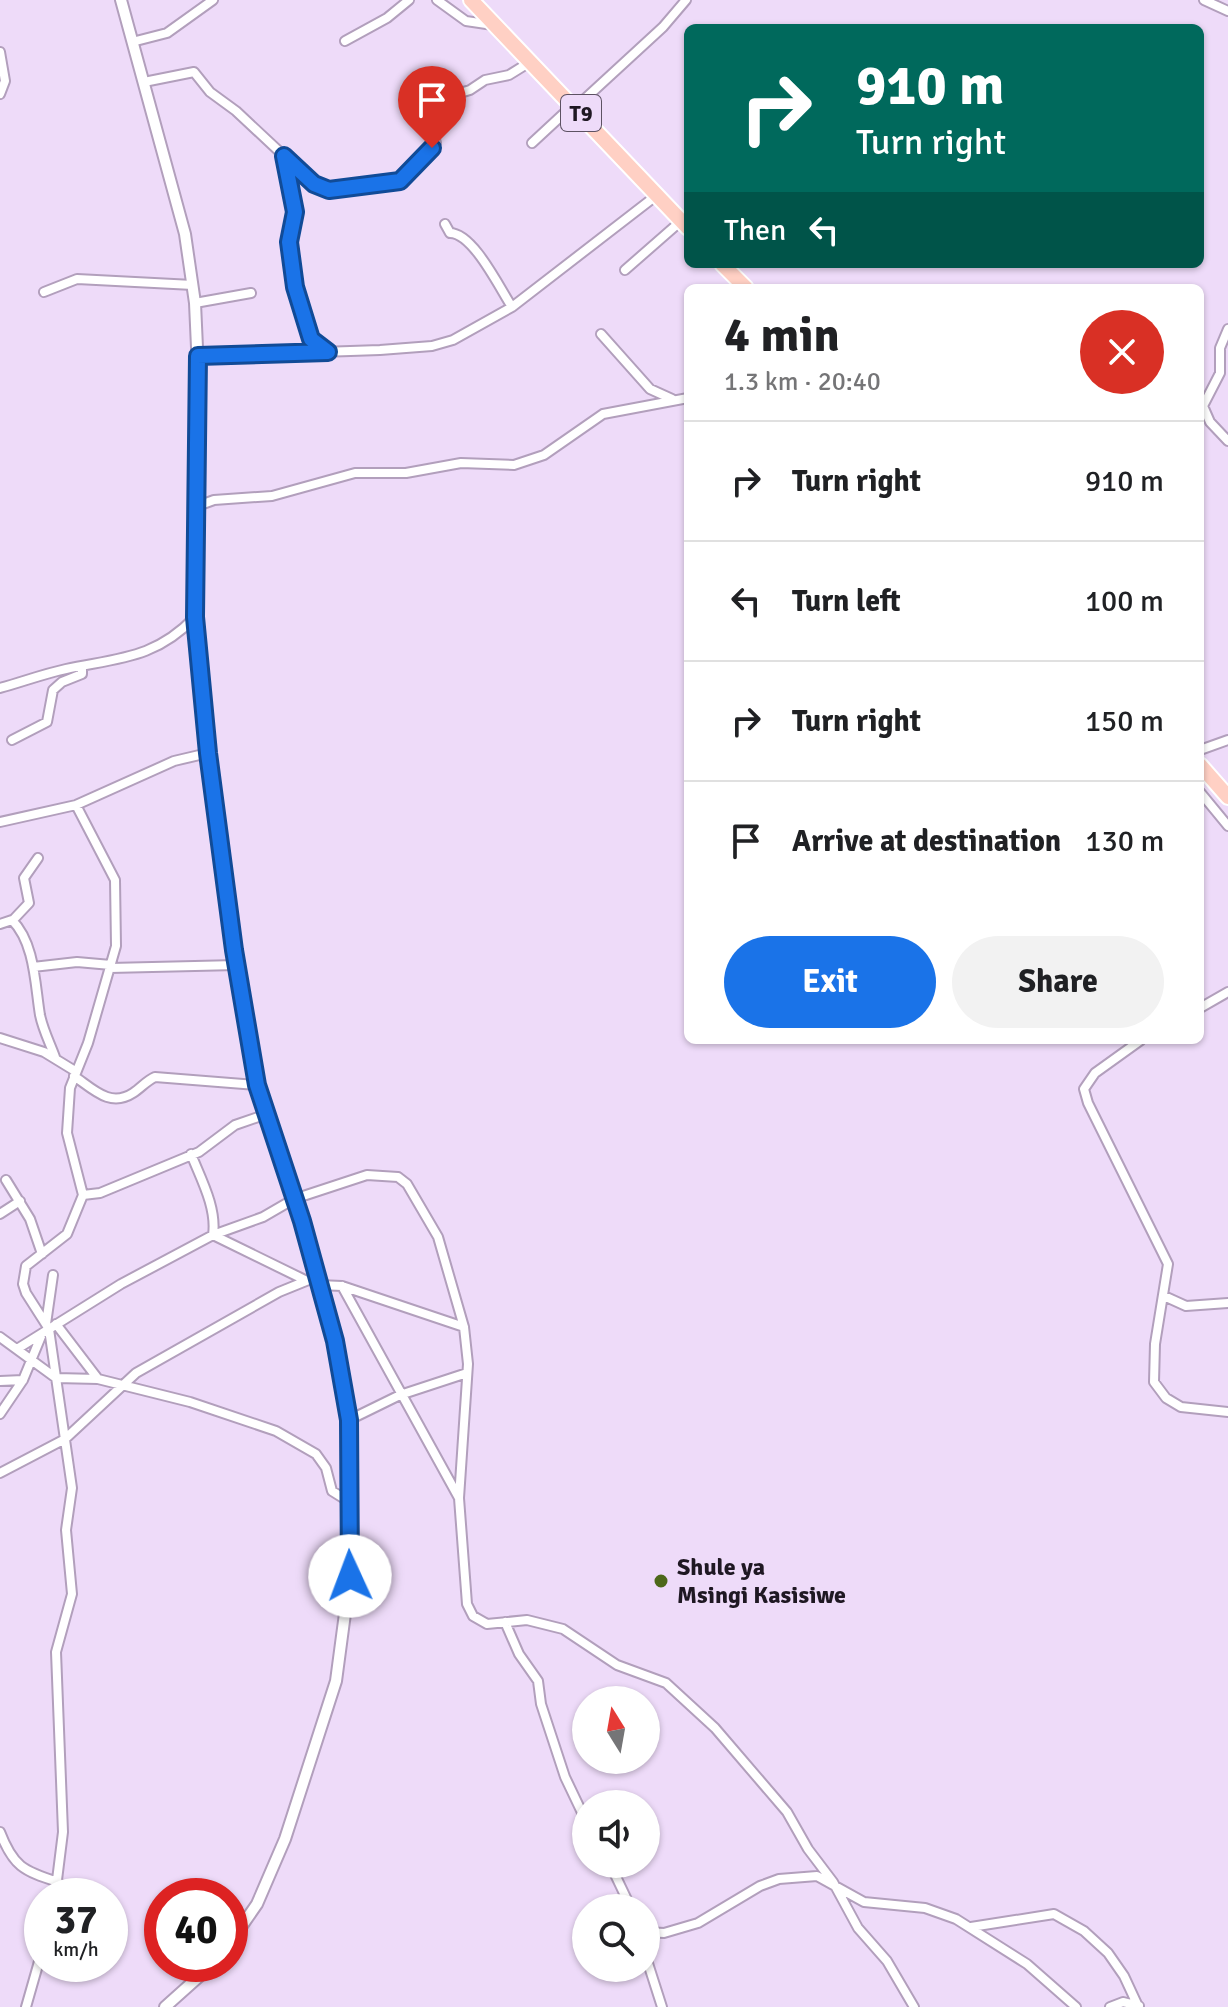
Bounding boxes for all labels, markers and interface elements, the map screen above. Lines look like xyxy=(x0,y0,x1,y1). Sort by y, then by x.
text: 910 m xyxy=(856,51,1004,120)
icon: right xyxy=(724,56,828,160)
pin xyxy=(398,66,466,148)
icon: arrive xyxy=(410,78,454,122)
road number: T9 xyxy=(561,95,601,131)
text: Turn right xyxy=(856,120,1006,165)
icon: left xyxy=(802,208,846,252)
text: Then xyxy=(724,212,786,249)
text: 4 min xyxy=(724,306,840,365)
button: close xyxy=(1080,310,1164,394)
text: 1.3 km · 20:40 xyxy=(724,366,881,398)
icon: right xyxy=(724,459,768,503)
text: Turn right xyxy=(792,463,921,500)
text: 910 m xyxy=(1085,463,1164,500)
icon: left xyxy=(724,579,768,623)
text: Turn left xyxy=(792,583,901,620)
text: 100 m xyxy=(1085,583,1164,620)
icon: right xyxy=(724,699,768,743)
text: Turn right xyxy=(792,703,921,740)
text: 150 m xyxy=(1085,703,1164,740)
icon: arrive xyxy=(724,819,768,863)
text: Arrive at destination xyxy=(792,823,1061,860)
text: 130 m xyxy=(1085,823,1164,860)
button: Exit xyxy=(724,936,936,1028)
button: Share xyxy=(952,936,1164,1028)
position arrow xyxy=(308,1534,392,1618)
place label: Shule ya Msingi Kasisiwe xyxy=(677,1552,846,1610)
marker: Shule ya Msingi Kasisiwe xyxy=(652,1572,670,1590)
north arrow xyxy=(572,1686,660,1774)
map controls xyxy=(572,1686,660,1982)
button: sound xyxy=(572,1790,660,1878)
speed limit sign: 40 xyxy=(144,1878,248,1982)
button: search xyxy=(572,1894,660,1982)
text: 37 xyxy=(54,1895,98,1945)
text: km/h xyxy=(53,1937,99,1962)

